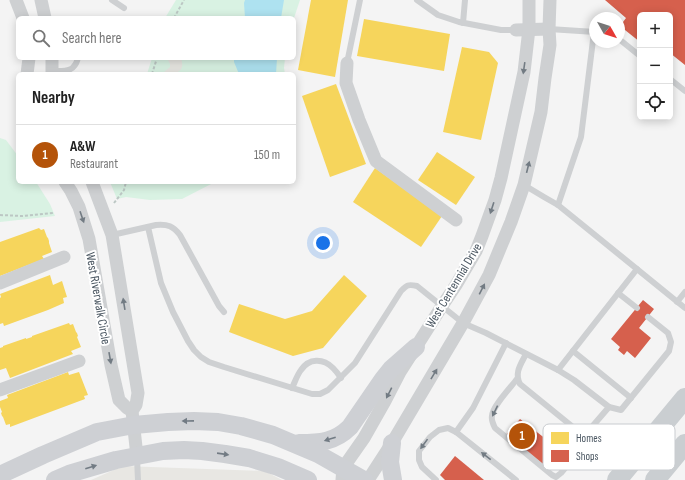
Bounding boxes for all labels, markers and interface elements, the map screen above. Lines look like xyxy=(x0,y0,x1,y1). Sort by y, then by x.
north arrow xyxy=(589,12,625,48)
map controls xyxy=(637,12,673,120)
button: + xyxy=(637,12,673,48)
search box xyxy=(16,16,296,60)
icon: search xyxy=(30,27,52,49)
text: Search here xyxy=(62,29,122,48)
button: − xyxy=(637,48,673,84)
one-way arrow xyxy=(521,62,527,74)
button: locate xyxy=(637,84,673,120)
text: Nearby xyxy=(32,88,75,108)
text: A&W xyxy=(70,137,96,156)
text: 1 xyxy=(42,147,48,163)
text: 150 m xyxy=(254,147,280,163)
text: Restaurant xyxy=(70,156,118,172)
one-way arrow xyxy=(526,161,532,174)
one-way arrow xyxy=(489,203,495,215)
one-way arrow xyxy=(80,211,86,223)
your location xyxy=(313,233,333,253)
street label: West Centennial Drive xyxy=(422,240,485,331)
street label: West Riverwalk Circle xyxy=(82,251,114,346)
one-way arrow xyxy=(479,283,485,294)
one-way arrow xyxy=(121,298,127,310)
one-way arrow xyxy=(107,352,113,364)
one-way arrow xyxy=(430,368,437,380)
one-way arrow xyxy=(386,387,392,399)
one-way arrow xyxy=(491,405,498,416)
one-way arrow xyxy=(181,418,194,424)
pin: 1 xyxy=(509,421,535,451)
legend xyxy=(543,424,675,470)
text: Homes xyxy=(576,432,602,445)
one-way arrow xyxy=(324,437,336,443)
one-way arrow xyxy=(420,439,428,450)
text: Shops xyxy=(576,450,599,463)
one-way arrow xyxy=(217,451,229,457)
one-way arrow xyxy=(481,452,492,460)
one-way arrow xyxy=(86,464,98,470)

